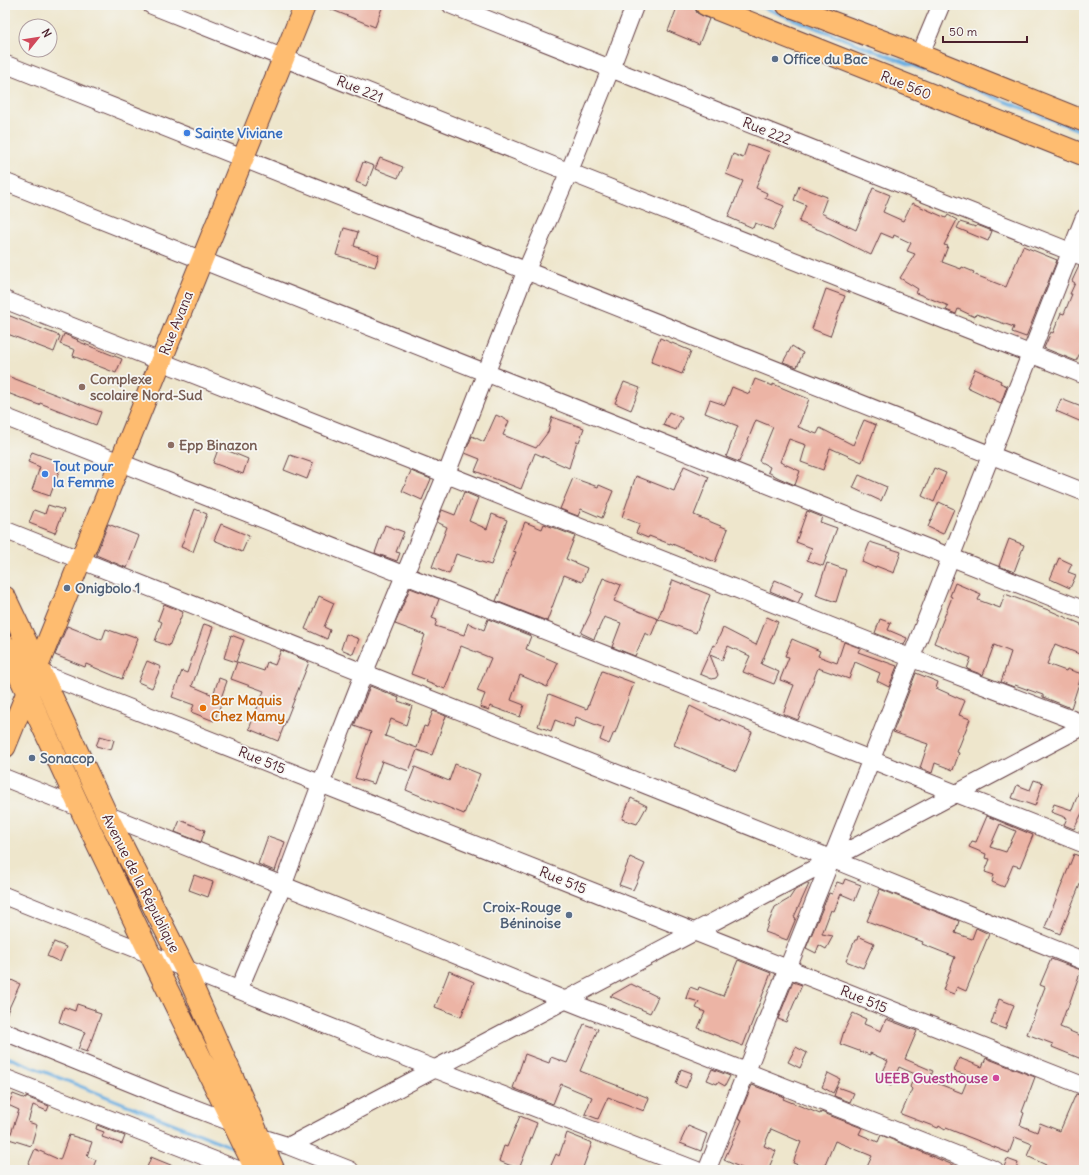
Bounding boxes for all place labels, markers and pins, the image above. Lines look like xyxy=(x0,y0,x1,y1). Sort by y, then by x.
place label: Office du Bac xyxy=(783,50,868,68)
marker: Office du Bac xyxy=(770,54,780,64)
place label: Sainte Viviane xyxy=(195,124,283,142)
marker: Sainte Viviane xyxy=(182,128,192,138)
place label: Complexe scolaire Nord-Sud xyxy=(90,370,203,404)
marker: Complexe scolaire Nord-Sud xyxy=(77,382,87,392)
place label: Epp Binazon xyxy=(179,436,257,454)
marker: Epp Binazon xyxy=(166,440,176,450)
place label: Tout pour la Femme xyxy=(53,457,115,491)
marker: Tout pour la Femme xyxy=(40,469,50,479)
place label: Onigbolo 1 xyxy=(75,579,140,597)
marker: Onigbolo 1 xyxy=(62,583,72,593)
place label: Bar Maquis Chez Mamy xyxy=(211,691,285,725)
marker: Bar Maquis Chez Mamy xyxy=(198,703,208,713)
place label: Sonacop xyxy=(40,749,95,767)
marker: Sonacop xyxy=(27,753,37,763)
place label: Croix-Rouge Béninoise xyxy=(483,898,561,932)
marker: Croix-Rouge Béninoise xyxy=(564,910,574,920)
place label: UEEB Guesthouse xyxy=(875,1069,988,1087)
marker: UEEB Guesthouse xyxy=(991,1073,1001,1083)

